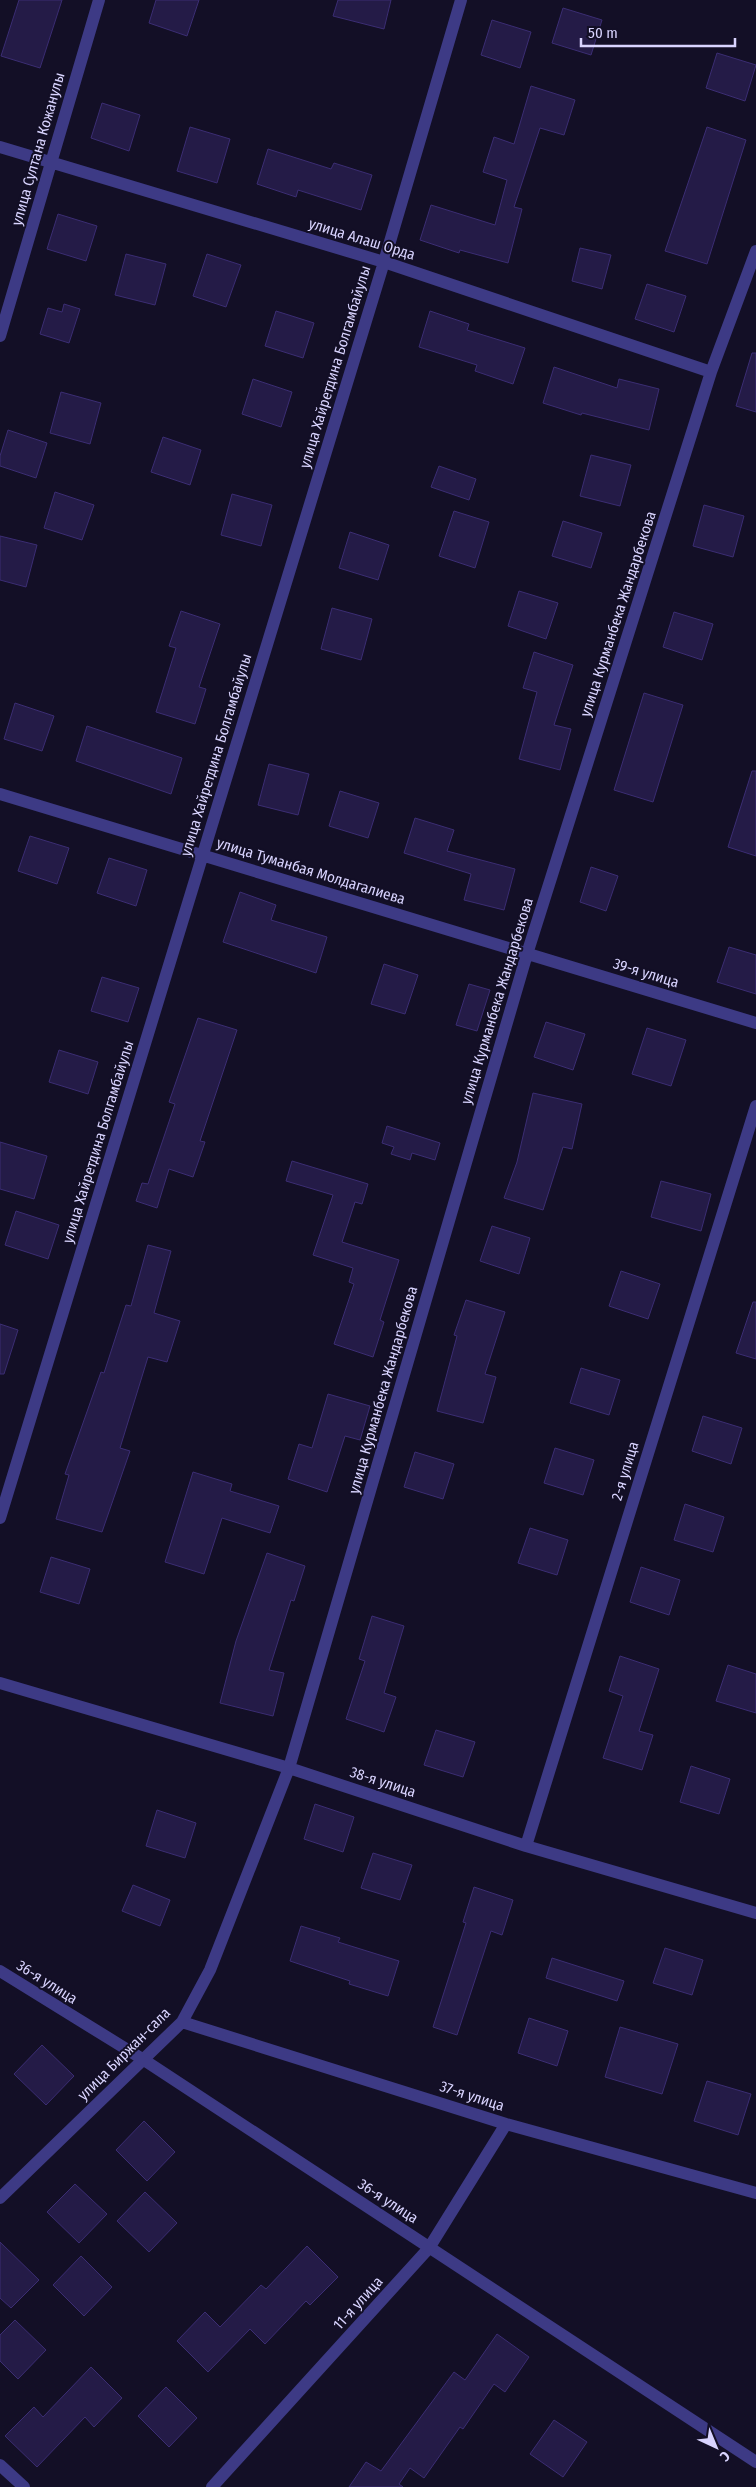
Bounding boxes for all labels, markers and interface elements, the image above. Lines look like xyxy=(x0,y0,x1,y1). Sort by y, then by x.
scale bar xyxy=(581,15,735,47)
text: 50 m xyxy=(588,24,618,42)
street label: улица Султана Кожанулы xyxy=(8,70,68,228)
street label: улица Алаш Орда xyxy=(307,214,417,264)
street label: улица Хайретдина Болгамбайулы xyxy=(296,263,374,471)
street label: улица Курманбека Жандарбекова xyxy=(576,509,660,719)
street label: улица Хайретдина Болгамбайулы xyxy=(177,651,255,859)
street label: улица Туманбая Молдагалиева xyxy=(215,834,407,908)
street label: улица Курманбека Жандарбекова xyxy=(457,896,537,1106)
street label: 39-я улица xyxy=(611,954,681,992)
street label: улица Хайретдина Болгамбайулы xyxy=(59,1038,137,1246)
street label: улица Курманбека Жандарбекова xyxy=(345,1284,421,1496)
street label: 2-я улица xyxy=(608,1439,642,1503)
street label: 38-я улица xyxy=(348,1763,418,1801)
street label: 36-я улица xyxy=(13,1956,81,2008)
street label: улица Биржан-сала xyxy=(74,2004,174,2104)
street label: 37-я улица xyxy=(438,2077,506,2115)
street label: 36-я улица xyxy=(355,2175,421,2227)
street label: 11-я улица xyxy=(329,2273,387,2333)
north arrow xyxy=(691,2422,741,2472)
text: С xyxy=(716,2447,733,2465)

